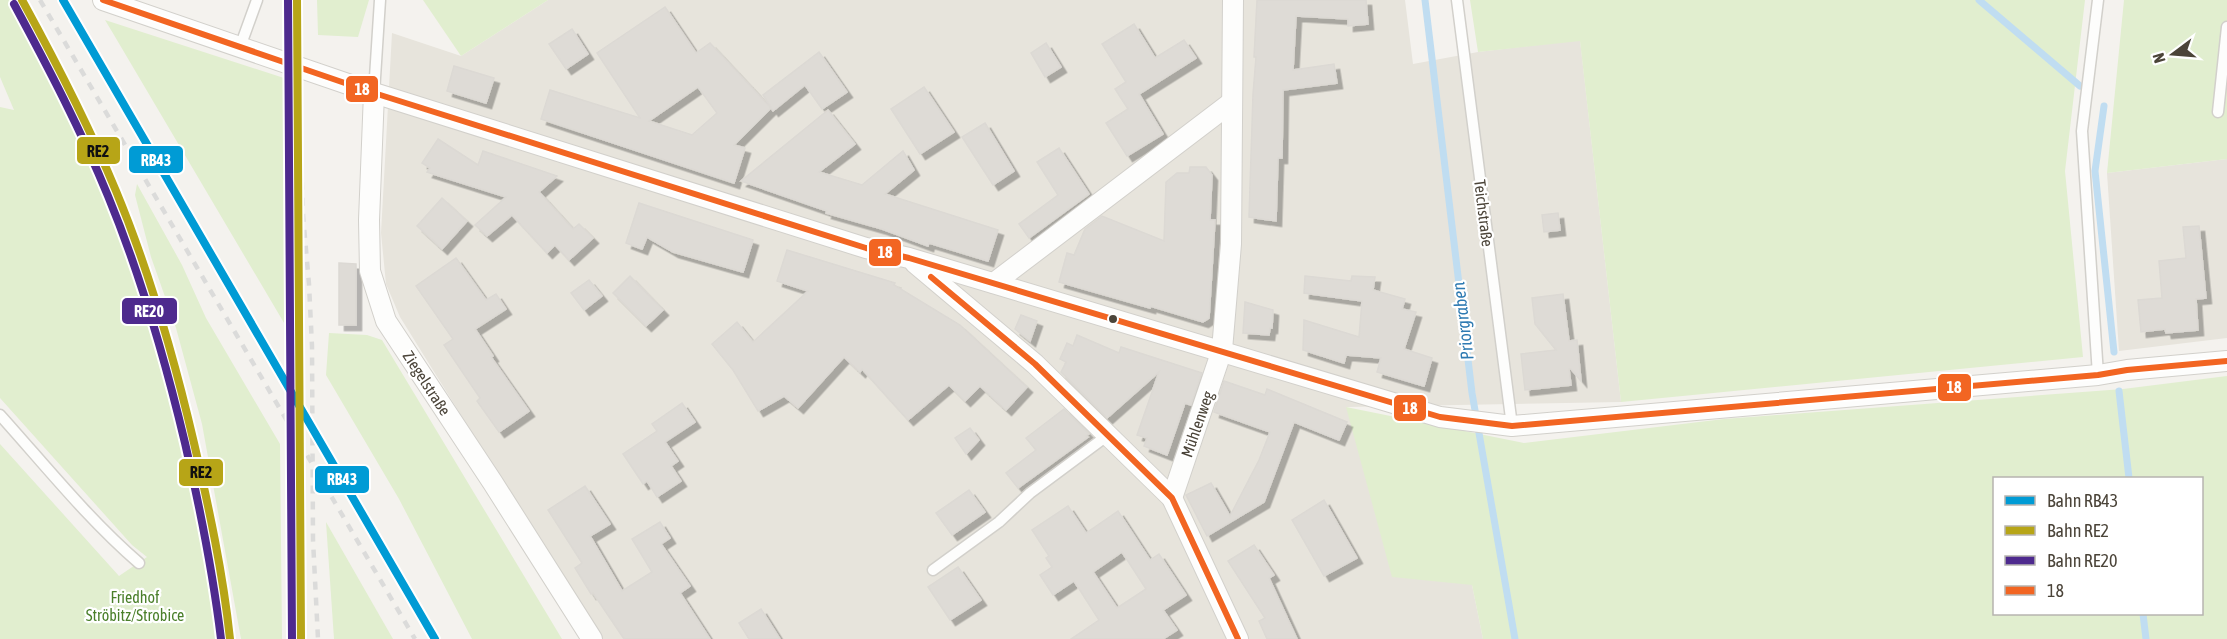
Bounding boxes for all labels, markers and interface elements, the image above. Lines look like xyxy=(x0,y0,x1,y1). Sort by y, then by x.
north arrow xyxy=(2143,24,2203,84)
text: N xyxy=(2149,51,2169,65)
line badge: 18 xyxy=(345,75,379,103)
text: 18 xyxy=(354,80,370,98)
line badge: RE2 xyxy=(76,136,121,165)
text: RE2 xyxy=(87,142,109,160)
line badge: RB43 xyxy=(128,145,184,174)
text: RB43 xyxy=(141,151,171,169)
street label: Teichstraße xyxy=(1471,178,1497,248)
line badge: 18 xyxy=(868,238,902,267)
text: 18 xyxy=(877,243,893,261)
water label: Priorgraben xyxy=(1447,281,1478,361)
line badge: RE20 xyxy=(121,297,178,325)
text: RE20 xyxy=(134,302,164,320)
unlabelled marker xyxy=(1107,313,1119,325)
street label: Ziegelstraße xyxy=(399,347,454,419)
line badge: 18 xyxy=(1937,373,1972,402)
text: 18 xyxy=(1946,378,1962,396)
street label: Mühlenweg xyxy=(1177,388,1218,460)
line badge: 18 xyxy=(1393,394,1427,422)
text: 18 xyxy=(1402,399,1418,417)
line badge: RE2 xyxy=(178,458,224,487)
text: RE2 xyxy=(190,463,212,481)
line badge: RB43 xyxy=(314,465,370,494)
text: RB43 xyxy=(327,470,357,488)
legend xyxy=(1993,477,2203,615)
text: Bahn RB43 xyxy=(2047,490,2118,511)
text: Bahn RE2 xyxy=(2047,520,2109,541)
text: Bahn RE20 xyxy=(2047,550,2117,571)
text: 18 xyxy=(2047,580,2064,601)
park label: Friedhof Ströbitz/Strobice xyxy=(86,588,184,624)

